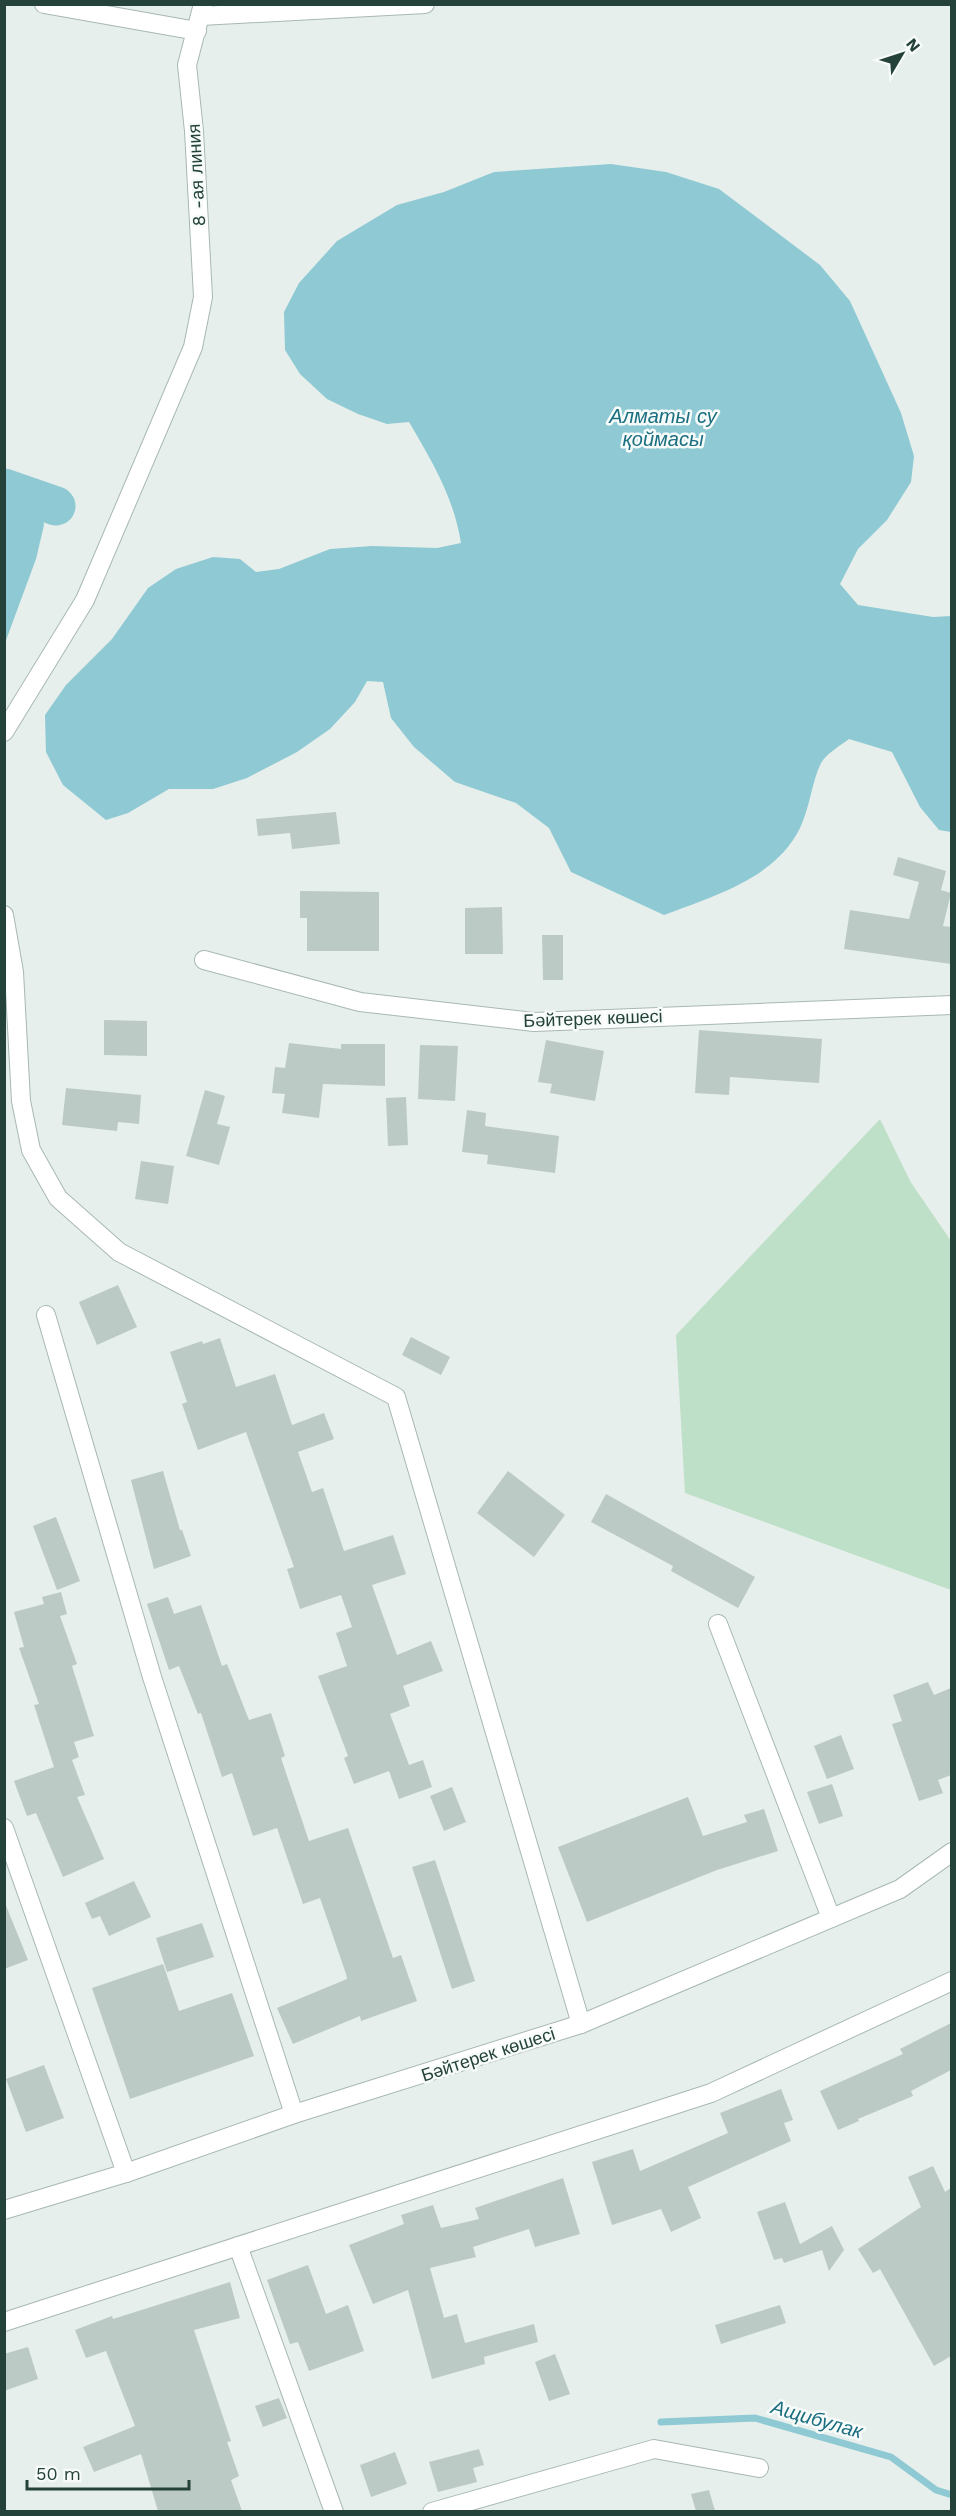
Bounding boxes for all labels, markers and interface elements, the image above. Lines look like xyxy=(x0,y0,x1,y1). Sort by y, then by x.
north arrow xyxy=(872,24,932,84)
text: N xyxy=(902,34,924,55)
street label: 8 -ая линия xyxy=(183,123,209,227)
water label: Алматы су қоймасы xyxy=(608,404,718,451)
street label: Бәйтерек көшесі xyxy=(523,1005,663,1031)
street label: Бәйтерек көшесі xyxy=(419,2022,557,2086)
water label: Ащибулак xyxy=(768,2394,867,2444)
scale bar xyxy=(27,2453,189,2491)
text: 50 m xyxy=(36,2463,81,2484)

